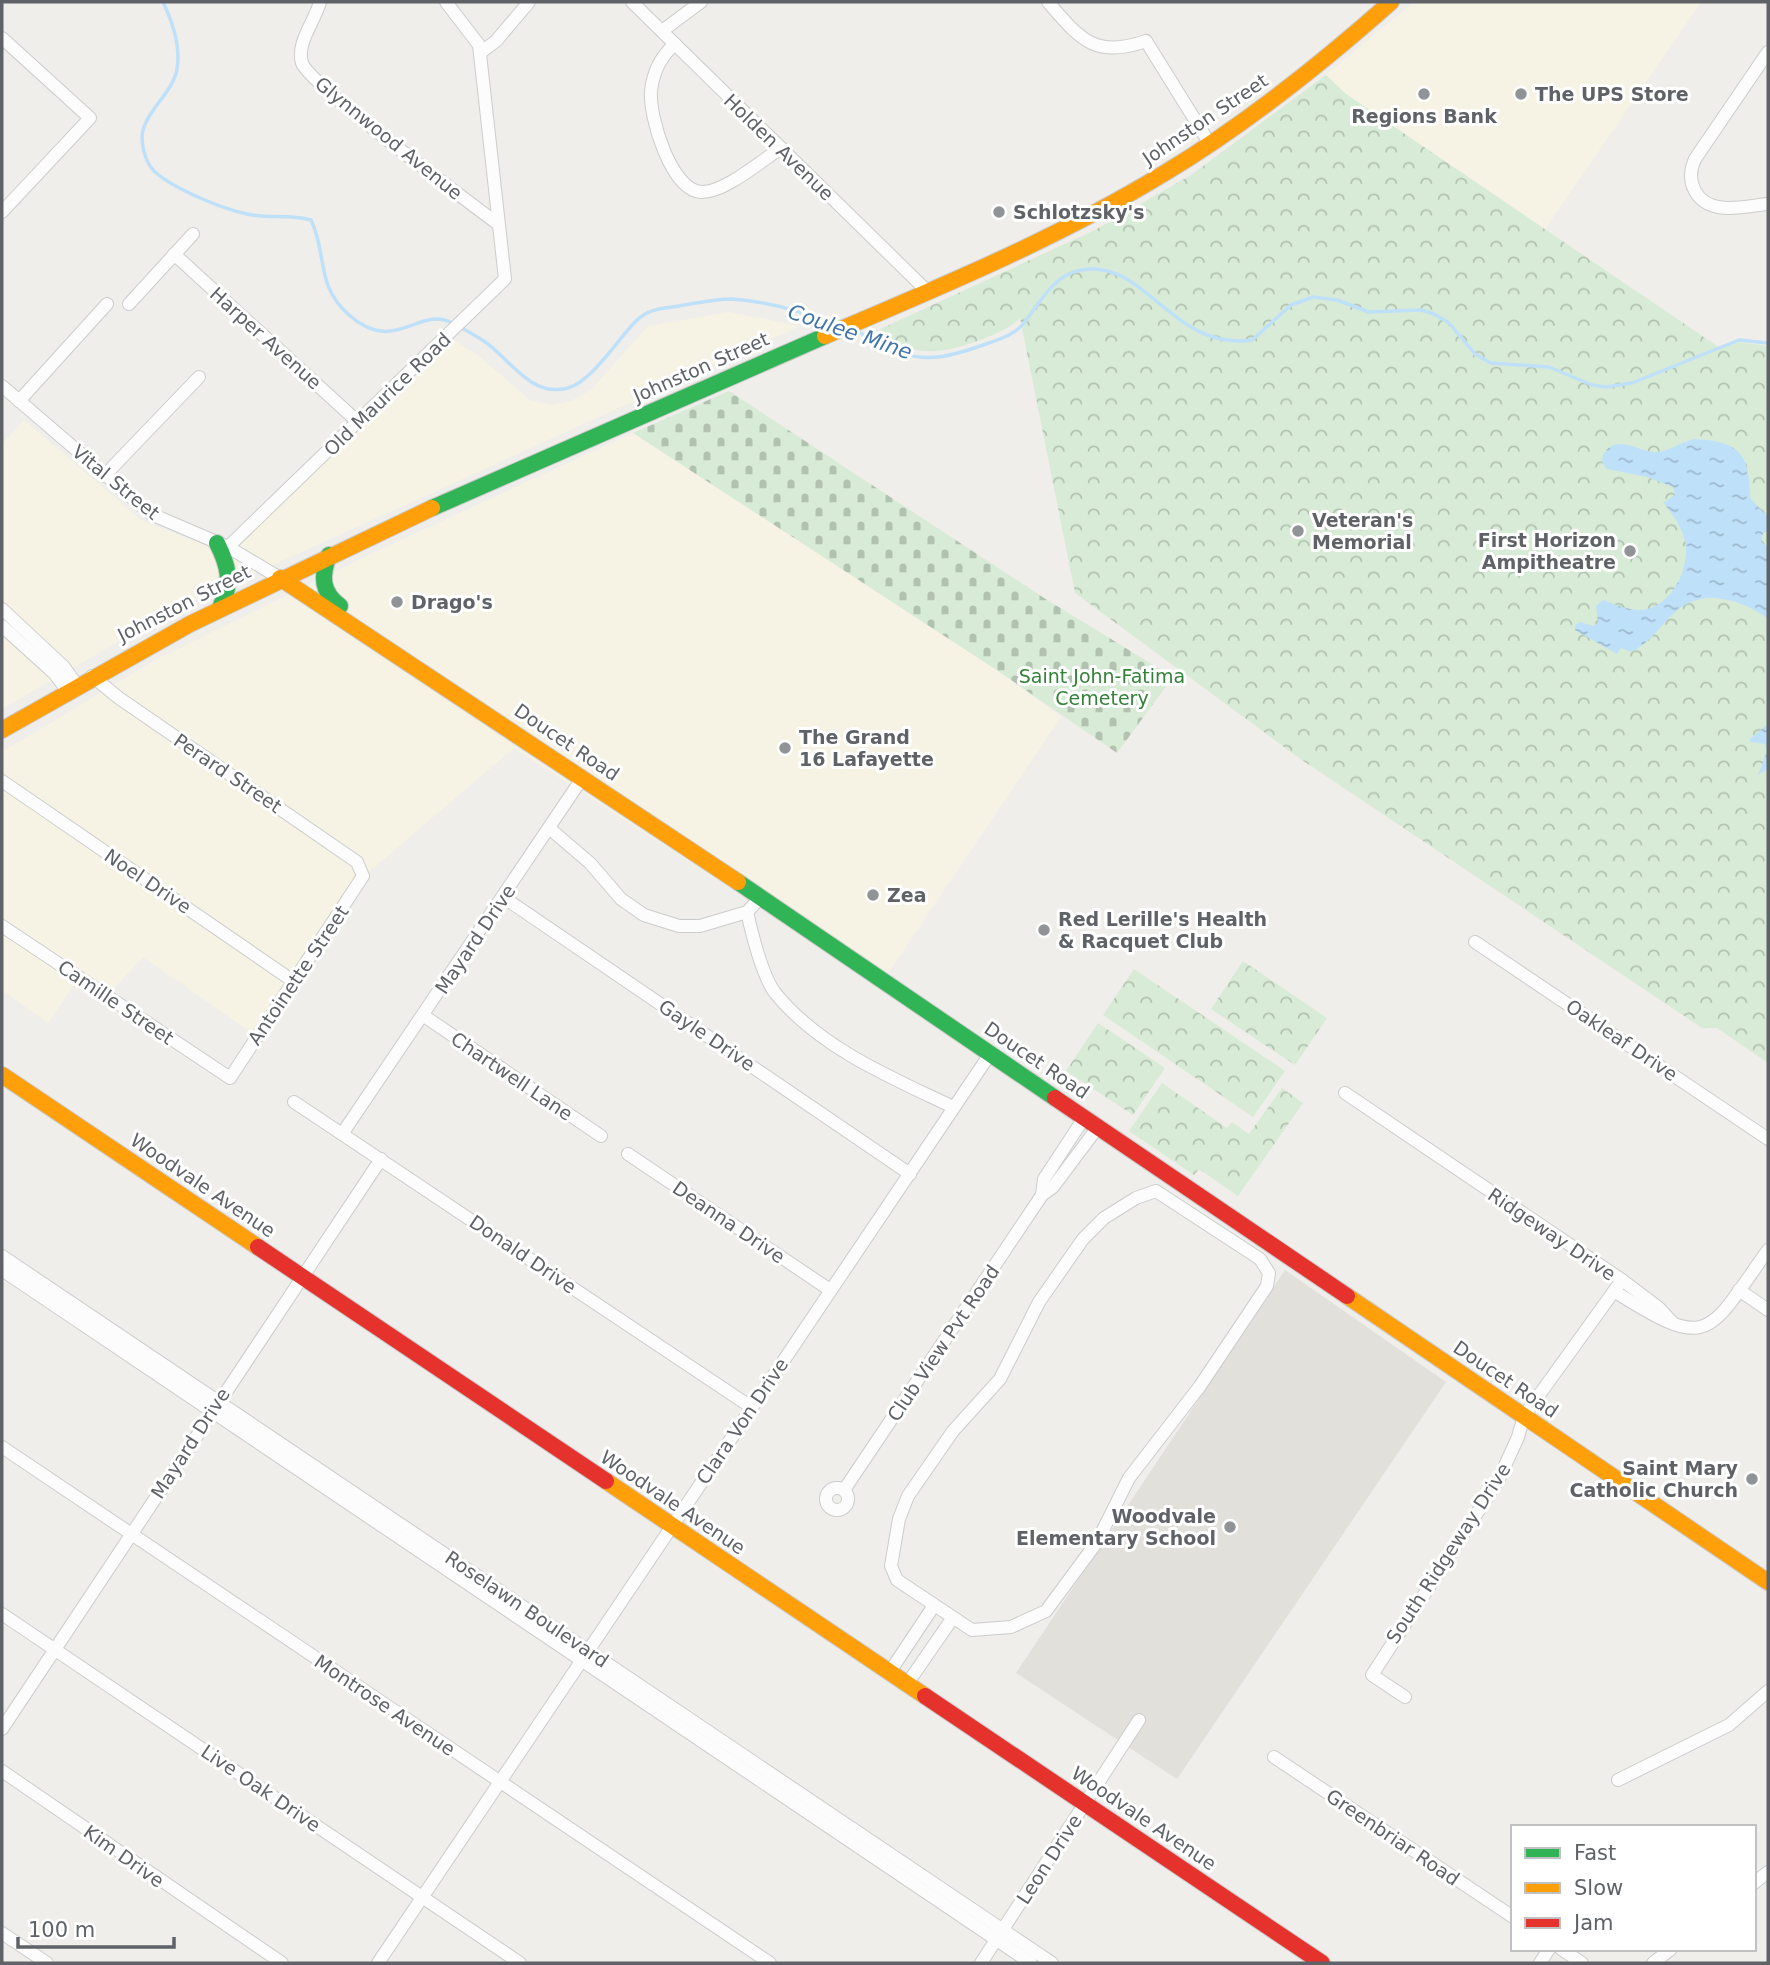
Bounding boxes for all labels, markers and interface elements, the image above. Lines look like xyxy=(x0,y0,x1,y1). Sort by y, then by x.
street label: Johnston Street xyxy=(1137,69,1272,170)
street label: Glynnwood Avenue xyxy=(311,72,467,204)
place label: The UPS Store xyxy=(1535,83,1689,105)
marker: Regions Bank xyxy=(1416,86,1432,102)
marker: The UPS Store xyxy=(1513,86,1529,102)
street label: Holden Avenue xyxy=(720,89,838,205)
place label: Regions Bank xyxy=(1351,105,1497,127)
place label: Schlotzsky's xyxy=(1013,201,1145,223)
marker: Schlotzsky's xyxy=(991,204,1007,220)
street label: Harper Avenue xyxy=(206,282,326,394)
water label: Coulee Mine xyxy=(785,300,915,364)
street label: Johnston Street xyxy=(629,327,772,407)
street label: Old Maurice Road xyxy=(319,328,455,460)
street label: Vital Street xyxy=(68,440,164,524)
place label: Veteran's Memorial xyxy=(1312,509,1413,553)
marker: Veteran's Memorial xyxy=(1290,523,1306,539)
place label: First Horizon Ampitheatre xyxy=(1478,529,1616,573)
marker: First Horizon Ampitheatre xyxy=(1622,543,1638,559)
street label: Johnston Street xyxy=(113,560,254,646)
place label: Drago's xyxy=(411,591,493,613)
marker: Drago's xyxy=(389,594,405,610)
park label: Saint John-Fatima Cemetery xyxy=(1019,665,1185,709)
street label: Doucet Road xyxy=(510,699,624,785)
place label: The Grand 16 Lafayette xyxy=(799,726,934,770)
street label: Perard Street xyxy=(170,729,286,817)
marker: The Grand 16 Lafayette xyxy=(777,740,793,756)
street label: Noel Drive xyxy=(101,844,195,918)
street label: Mayard Drive xyxy=(430,880,520,998)
place label: Zea xyxy=(887,884,926,906)
marker: Zea xyxy=(865,887,881,903)
street label: Antoinette Street xyxy=(243,901,353,1049)
place label: Red Lerille's Health & Racquet Club xyxy=(1058,908,1267,952)
marker: Red Lerille's Health & Racquet Club xyxy=(1036,922,1052,938)
street label: Camille Street xyxy=(54,955,178,1049)
street label: Gayle Drive xyxy=(655,995,759,1075)
street label: Oakleaf Drive xyxy=(1562,995,1682,1085)
street label: Doucet Road xyxy=(980,1017,1094,1103)
street label: Chartwell Lane xyxy=(447,1027,577,1125)
street label: Woodvale Avenue xyxy=(127,1128,279,1242)
street label: Deanna Drive xyxy=(669,1176,789,1268)
street label: Ridgeway Drive xyxy=(1484,1183,1620,1285)
street label: Donald Drive xyxy=(465,1210,581,1298)
street label: Club View Pvt Road xyxy=(883,1261,1003,1425)
street label: Doucet Road xyxy=(1449,1336,1563,1422)
street label: Clara Von Drive xyxy=(692,1354,792,1488)
street label: Mayard Drive xyxy=(146,1384,234,1502)
street label: Woodvale Avenue xyxy=(597,1445,749,1559)
place label: Saint Mary Catholic Church xyxy=(1570,1457,1739,1501)
street label: South Ridgeway Drive xyxy=(1381,1459,1515,1647)
marker: Saint Mary Catholic Church xyxy=(1744,1471,1760,1487)
place label: Woodvale Elementary School xyxy=(1016,1505,1216,1549)
marker: Woodvale Elementary School xyxy=(1222,1519,1238,1535)
street label: Roselawn Boulevard xyxy=(441,1546,613,1672)
street label: Montrose Avenue xyxy=(311,1650,459,1760)
street label: Live Oak Drive xyxy=(197,1740,325,1836)
street label: Woodvale Avenue xyxy=(1068,1761,1220,1875)
street label: Greenbriar Road xyxy=(1322,1784,1464,1890)
street label: Leon Drive xyxy=(1012,1810,1086,1908)
street label: Kim Drive xyxy=(80,1820,168,1892)
legend xyxy=(1511,1825,1756,1951)
text: Fast xyxy=(1574,1841,1616,1865)
text: Slow xyxy=(1574,1876,1623,1900)
scale bar xyxy=(18,1906,173,1950)
text: Jam xyxy=(1572,1911,1614,1935)
text: 100 m xyxy=(28,1918,95,1942)

